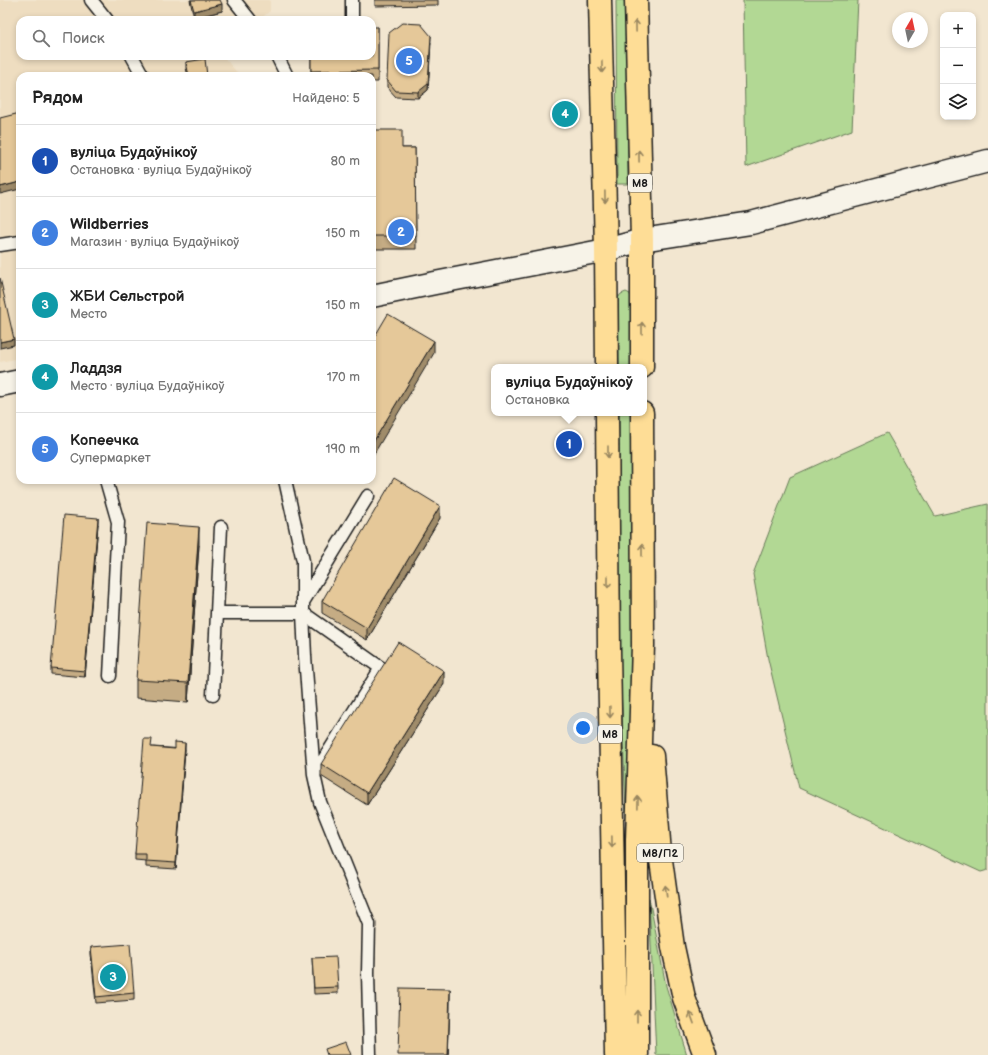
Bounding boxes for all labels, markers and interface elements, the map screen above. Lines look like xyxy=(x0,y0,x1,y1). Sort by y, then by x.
north arrow xyxy=(892,12,928,48)
map controls xyxy=(940,12,976,120)
button: + xyxy=(940,12,976,48)
search box xyxy=(16,16,376,60)
one-way arrow xyxy=(633,20,640,33)
icon: search xyxy=(30,27,52,49)
text: Поиск xyxy=(62,29,105,48)
pin: 5 xyxy=(396,46,422,76)
button: − xyxy=(940,48,976,84)
one-way arrow xyxy=(598,60,606,73)
button: layers xyxy=(940,84,976,120)
text: Рядом xyxy=(32,88,83,108)
text: Найдено: 5 xyxy=(292,90,360,106)
pin: 4 xyxy=(552,99,578,129)
text: вуліца Будаўнікоў xyxy=(70,143,197,162)
one-way arrow xyxy=(636,150,643,163)
text: 1 xyxy=(42,153,48,169)
text: 80 m xyxy=(331,153,360,169)
text: Остановка · вуліца Будаўнікоў xyxy=(70,162,252,178)
road number: М8 xyxy=(628,174,652,192)
one-way arrow xyxy=(601,190,609,203)
text: Wildberries xyxy=(70,215,149,234)
pin: 2 xyxy=(388,217,414,247)
text: 2 xyxy=(41,225,49,241)
text: 150 m xyxy=(326,225,360,241)
text: Магазин · вуліца Будаўнікоў xyxy=(70,234,239,250)
text: ЖБИ Сельстрой xyxy=(70,287,184,306)
text: 3 xyxy=(41,297,49,313)
text: 150 m xyxy=(326,297,360,313)
text: Место xyxy=(70,306,107,322)
one-way arrow xyxy=(638,322,646,335)
text: Ладдзя xyxy=(70,359,122,378)
popup xyxy=(491,364,647,416)
text: 4 xyxy=(41,369,49,385)
text: 170 m xyxy=(327,369,360,385)
text: вуліца Будаўнікоў xyxy=(505,373,633,392)
text: Место · вуліца Будаўнікоў xyxy=(70,378,224,394)
text: Остановка xyxy=(505,392,570,408)
pin: 1 xyxy=(556,429,582,459)
text: Копеечка xyxy=(70,431,139,450)
text: 5 xyxy=(41,441,49,457)
text: 190 m xyxy=(326,441,360,457)
one-way arrow xyxy=(604,445,612,458)
text: Супермаркет xyxy=(70,450,151,466)
one-way arrow xyxy=(638,544,646,557)
one-way arrow xyxy=(604,575,612,588)
one-way arrow xyxy=(606,705,614,718)
your location xyxy=(573,718,593,738)
road number: М8 xyxy=(598,725,622,743)
one-way arrow xyxy=(635,796,642,809)
one-way arrow xyxy=(608,835,616,848)
road number: М8/П2 xyxy=(637,844,683,862)
one-way arrow xyxy=(662,885,670,898)
pin: 3 xyxy=(100,962,126,992)
one-way arrow xyxy=(633,1010,641,1023)
one-way arrow xyxy=(687,1013,695,1025)

